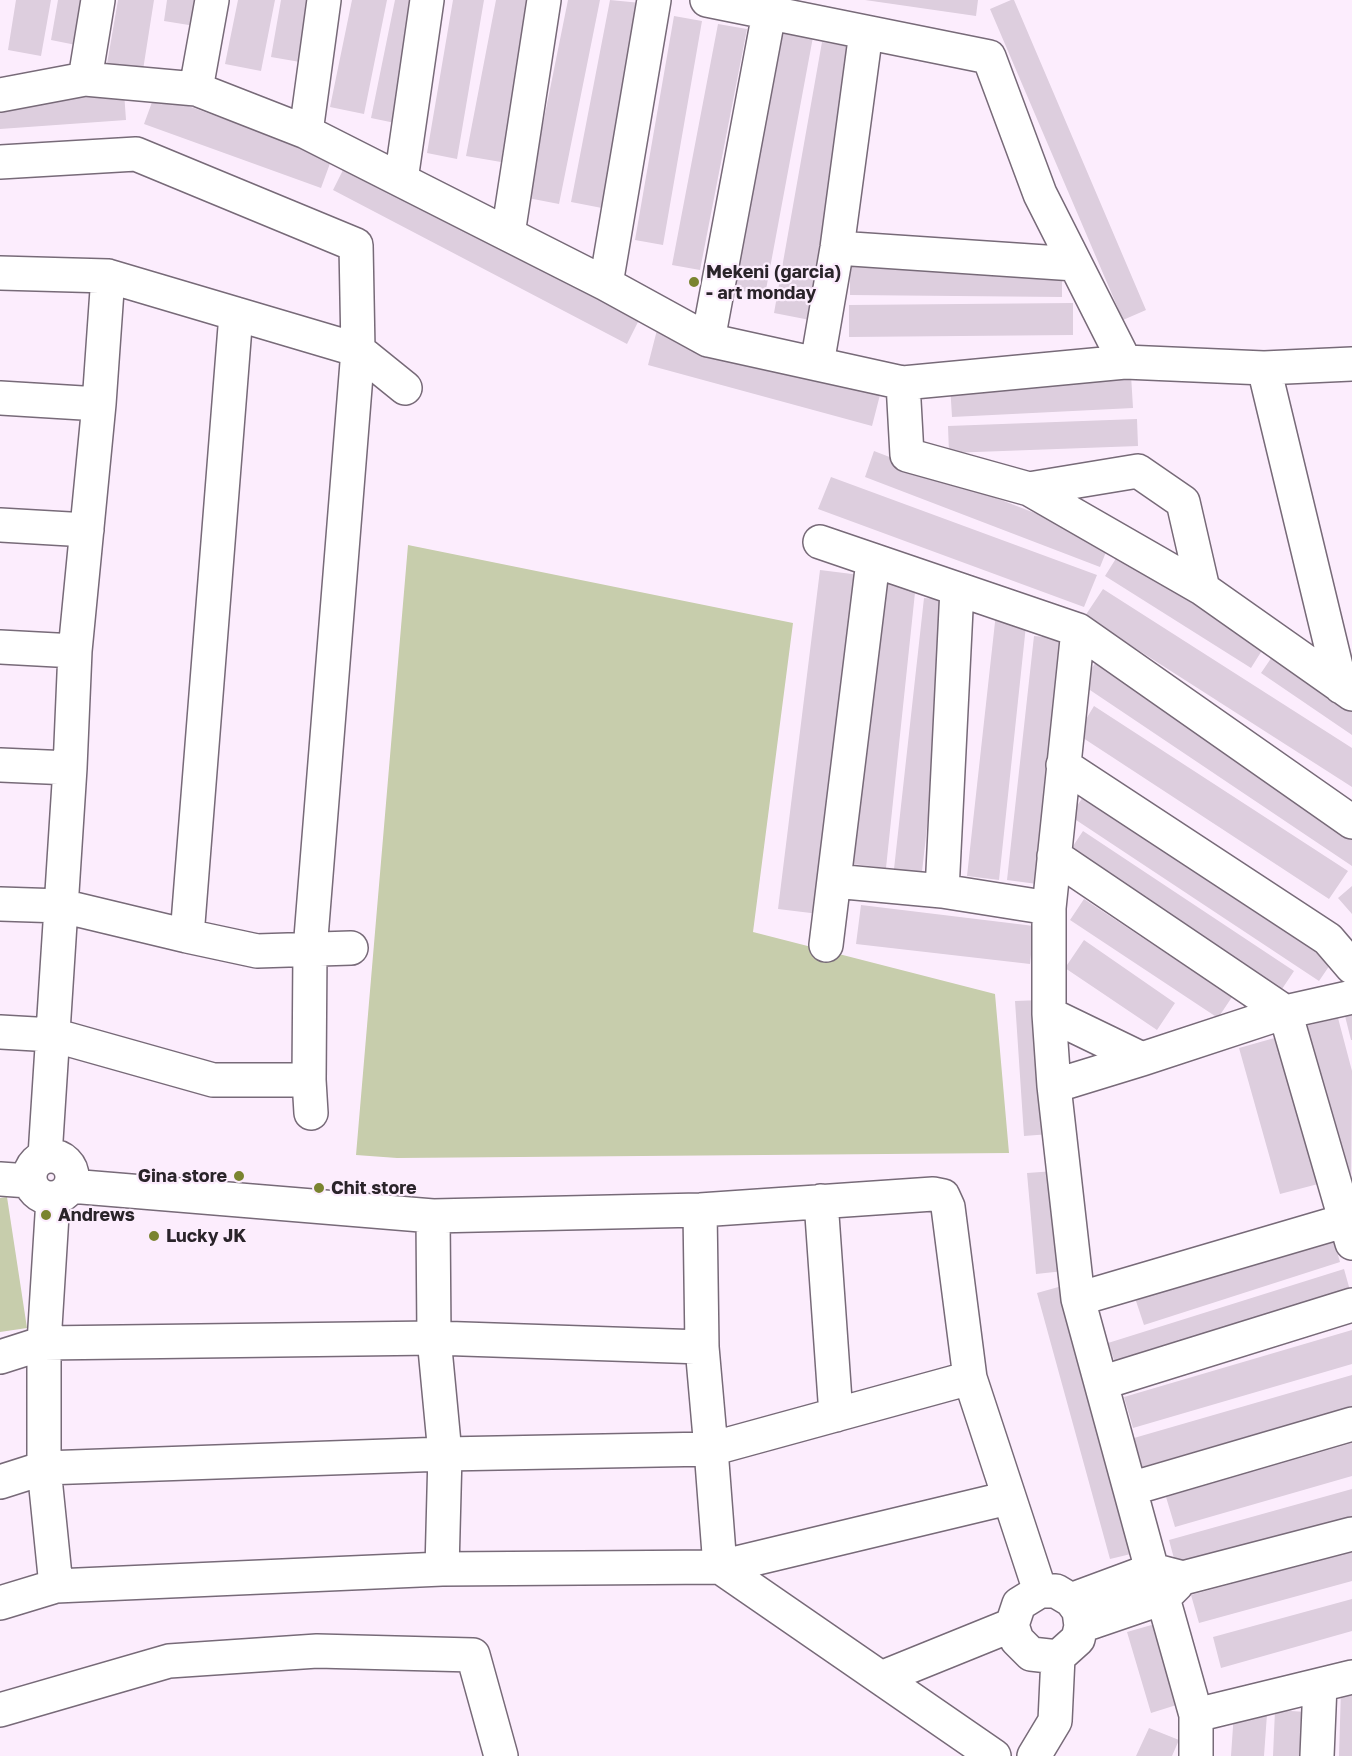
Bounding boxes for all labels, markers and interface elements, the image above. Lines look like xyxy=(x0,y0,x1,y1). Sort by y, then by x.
place label: Mekeni (garcia) - art monday xyxy=(706,261,841,304)
marker: Mekeni (garcia) - art monday xyxy=(687,275,701,289)
place label: Gina store xyxy=(138,1165,227,1187)
marker: Gina store xyxy=(232,1169,246,1183)
place label: Chit store xyxy=(331,1177,417,1199)
marker: Chit store xyxy=(312,1181,326,1195)
place label: Andrews xyxy=(58,1204,135,1226)
marker: Andrews xyxy=(39,1208,53,1222)
place label: Lucky JK xyxy=(166,1225,246,1247)
marker: Lucky JK xyxy=(147,1229,161,1243)

